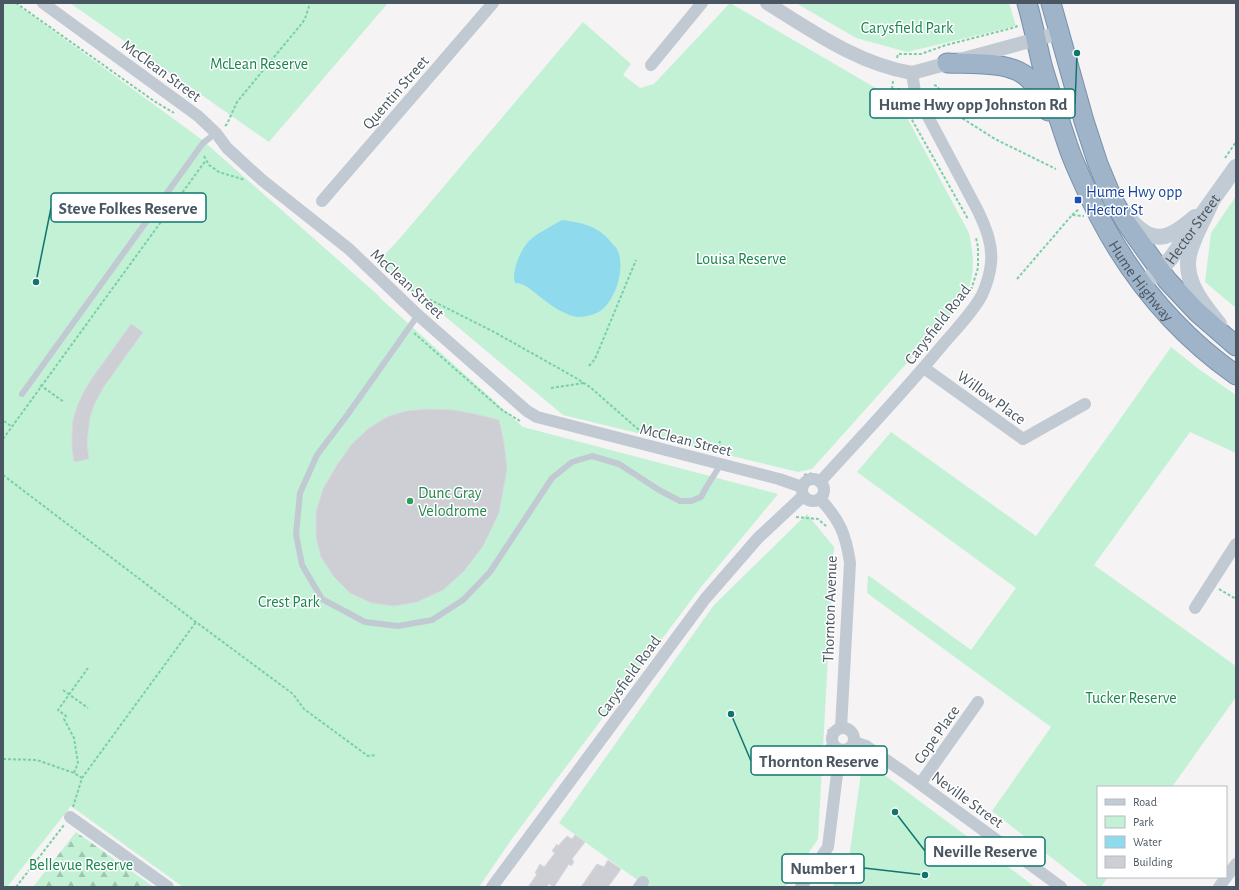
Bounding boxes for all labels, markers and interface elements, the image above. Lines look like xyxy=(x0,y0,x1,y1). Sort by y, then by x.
park label: Carysfield Park xyxy=(861,20,954,37)
street label: McClean Street xyxy=(119,37,204,105)
street label: Quentin Street xyxy=(360,53,433,133)
park label: McLean Reserve xyxy=(210,56,308,72)
callout: Hume Hwy opp Johnston Rd xyxy=(870,89,1075,118)
text: Hume Hwy opp Johnston Rd xyxy=(879,96,1067,114)
place label: Hume Hwy opp Hector St xyxy=(1086,184,1182,218)
street label: Hector Street xyxy=(1162,191,1223,267)
callout: Steve Folkes Reserve xyxy=(51,193,206,222)
marker: Hume Hwy opp Hector St xyxy=(1073,195,1083,205)
text: Steve Folkes Reserve xyxy=(59,200,197,217)
street label: Hume Highway xyxy=(1105,238,1176,326)
street label: McClean Street xyxy=(368,246,447,322)
park label: Louisa Reserve xyxy=(696,251,786,267)
street label: Carysfield Road xyxy=(902,282,975,368)
street label: Willow Place xyxy=(954,368,1029,428)
street label: McClean Street xyxy=(638,421,733,459)
place label: Dunc Gray Velodrome xyxy=(418,485,487,519)
marker: Dunc Gray Velodrome xyxy=(405,496,415,506)
street label: Thornton Avenue xyxy=(820,555,840,663)
park label: Crest Park xyxy=(258,594,321,610)
street label: Carysfield Road xyxy=(594,633,664,721)
park label: Tucker Reserve xyxy=(1085,690,1177,706)
street label: Cope Place xyxy=(911,702,963,767)
callout: Thornton Reserve xyxy=(751,746,887,775)
text: Thornton Reserve xyxy=(759,753,879,770)
street label: Neville Street xyxy=(929,769,1006,831)
legend xyxy=(1097,786,1227,878)
text: Road xyxy=(1133,796,1157,808)
text: Park xyxy=(1133,816,1154,828)
text: Water xyxy=(1133,836,1162,848)
callout: Neville Reserve xyxy=(925,837,1045,866)
text: Neville Reserve xyxy=(933,843,1037,860)
callout: Number 1 xyxy=(782,854,864,883)
text: Building xyxy=(1133,856,1173,868)
park label: Bellevue Reserve xyxy=(29,857,133,873)
text: Number 1 xyxy=(790,860,856,877)

